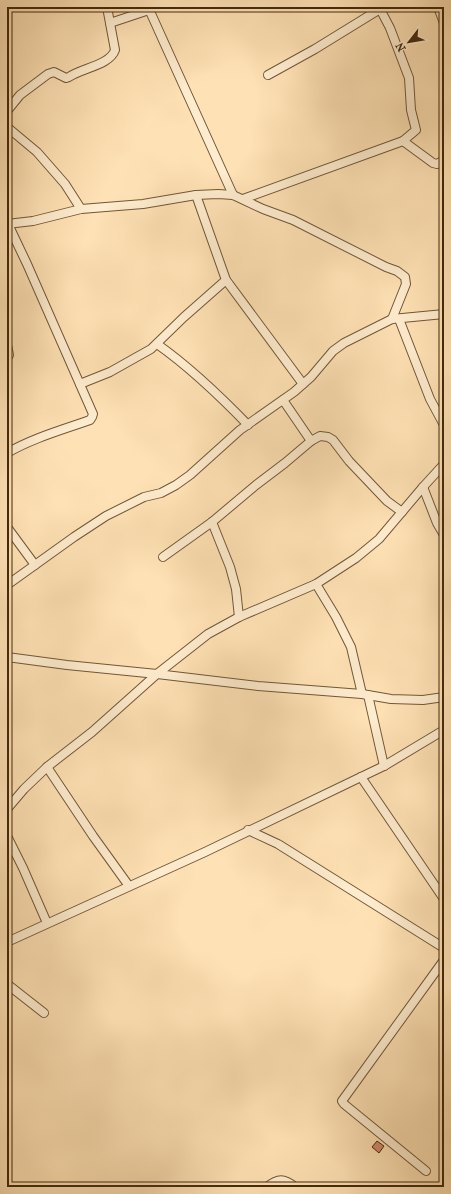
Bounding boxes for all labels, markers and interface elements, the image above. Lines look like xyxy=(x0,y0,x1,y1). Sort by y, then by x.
north arrow xyxy=(389,22,429,62)
text: N xyxy=(393,39,409,54)

